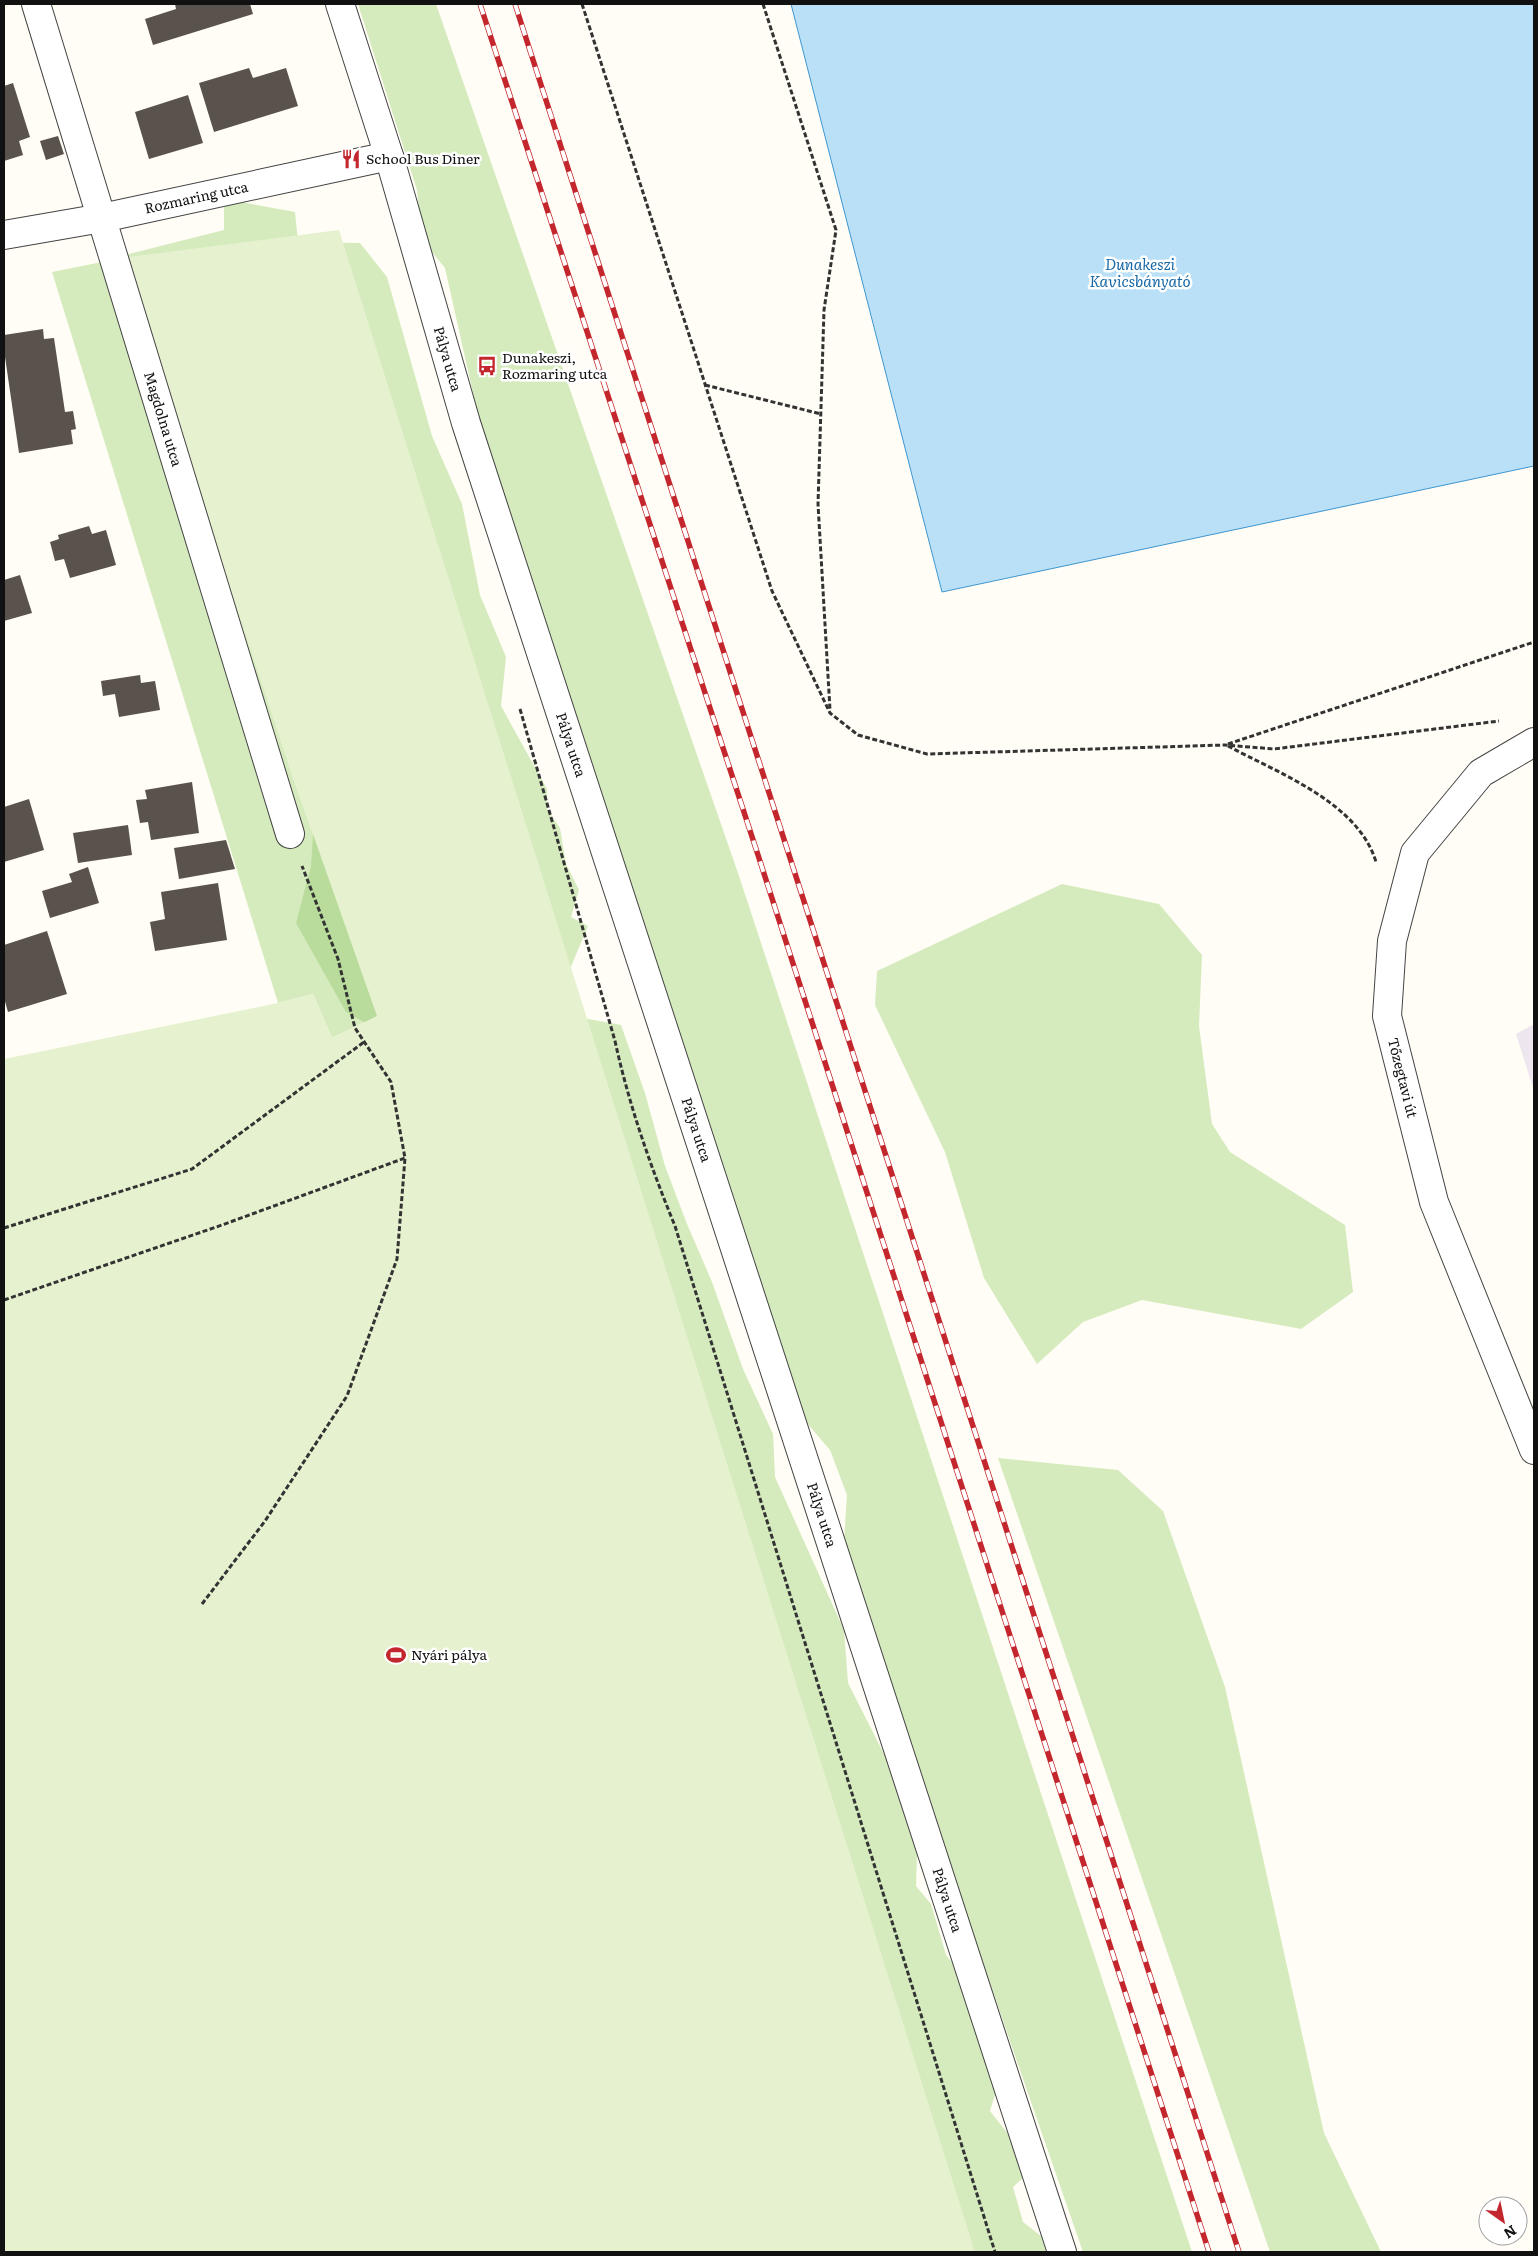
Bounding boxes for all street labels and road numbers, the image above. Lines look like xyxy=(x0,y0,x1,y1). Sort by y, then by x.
street label: Rozmaring utca xyxy=(142,176,250,218)
street label: Pálya utca xyxy=(430,324,468,394)
street label: Magdolna utca xyxy=(140,369,188,469)
street label: Pálya utca xyxy=(552,709,592,780)
street label: Tőzegtavi út xyxy=(1384,1035,1423,1120)
street label: Pálya utca xyxy=(677,1095,717,1165)
street label: Pálya utca xyxy=(803,1480,843,1550)
street label: Pálya utca xyxy=(928,1865,968,1935)

